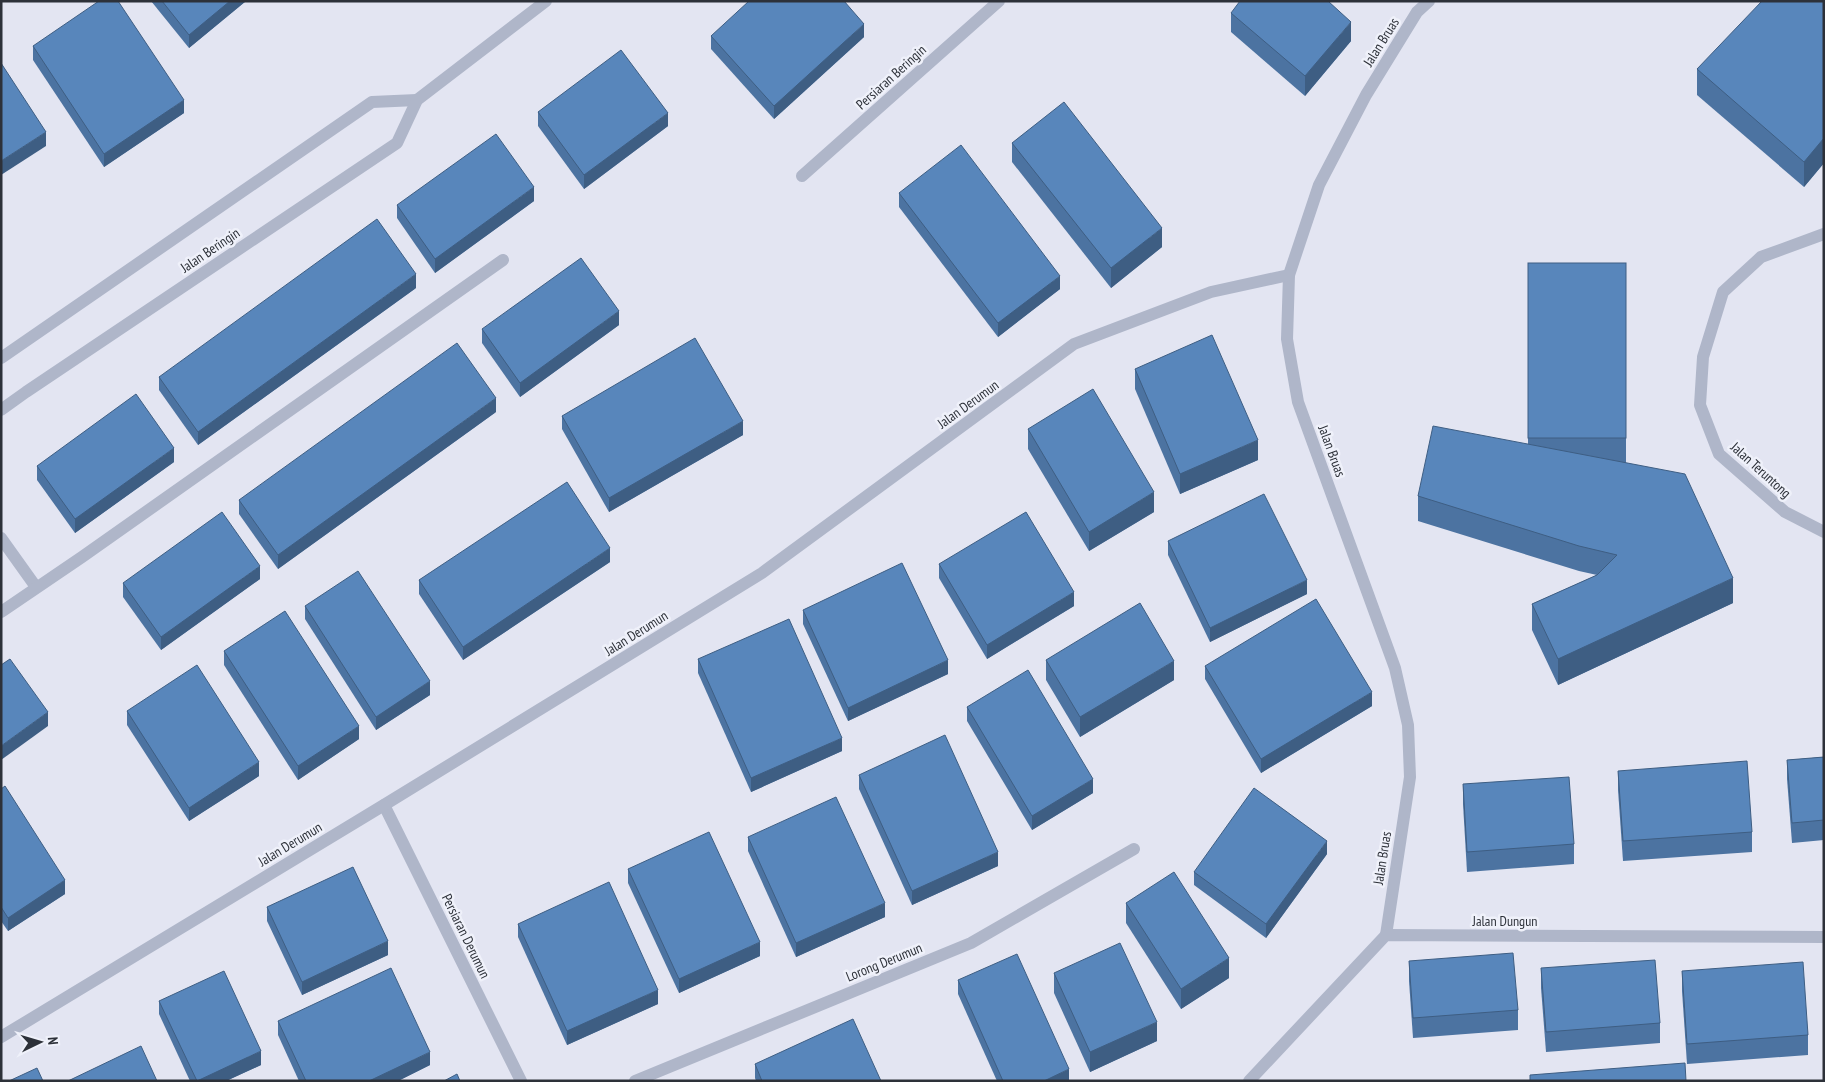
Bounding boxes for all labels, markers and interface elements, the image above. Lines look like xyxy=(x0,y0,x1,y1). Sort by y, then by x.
street label: Jalan Bruas xyxy=(1359,14,1403,70)
street label: Persiaran Beringin xyxy=(852,41,930,113)
street label: Jalan Beringin xyxy=(176,224,243,277)
street label: Jalan Derumun xyxy=(933,376,1002,433)
street label: Jalan Bruas xyxy=(1314,422,1350,480)
street label: Jalan Teruntong xyxy=(1726,437,1795,502)
street label: Jalan Derumun xyxy=(600,606,671,660)
street label: Jalan Derumun xyxy=(254,818,325,871)
street label: Jalan Bruas xyxy=(1369,830,1395,887)
street label: Persiaran Derumun xyxy=(438,891,494,981)
street label: Jalan Dungun xyxy=(1472,912,1537,930)
street label: Lorong Derumun xyxy=(843,939,925,985)
north arrow xyxy=(15,1017,65,1067)
text: N xyxy=(44,1036,62,1045)

